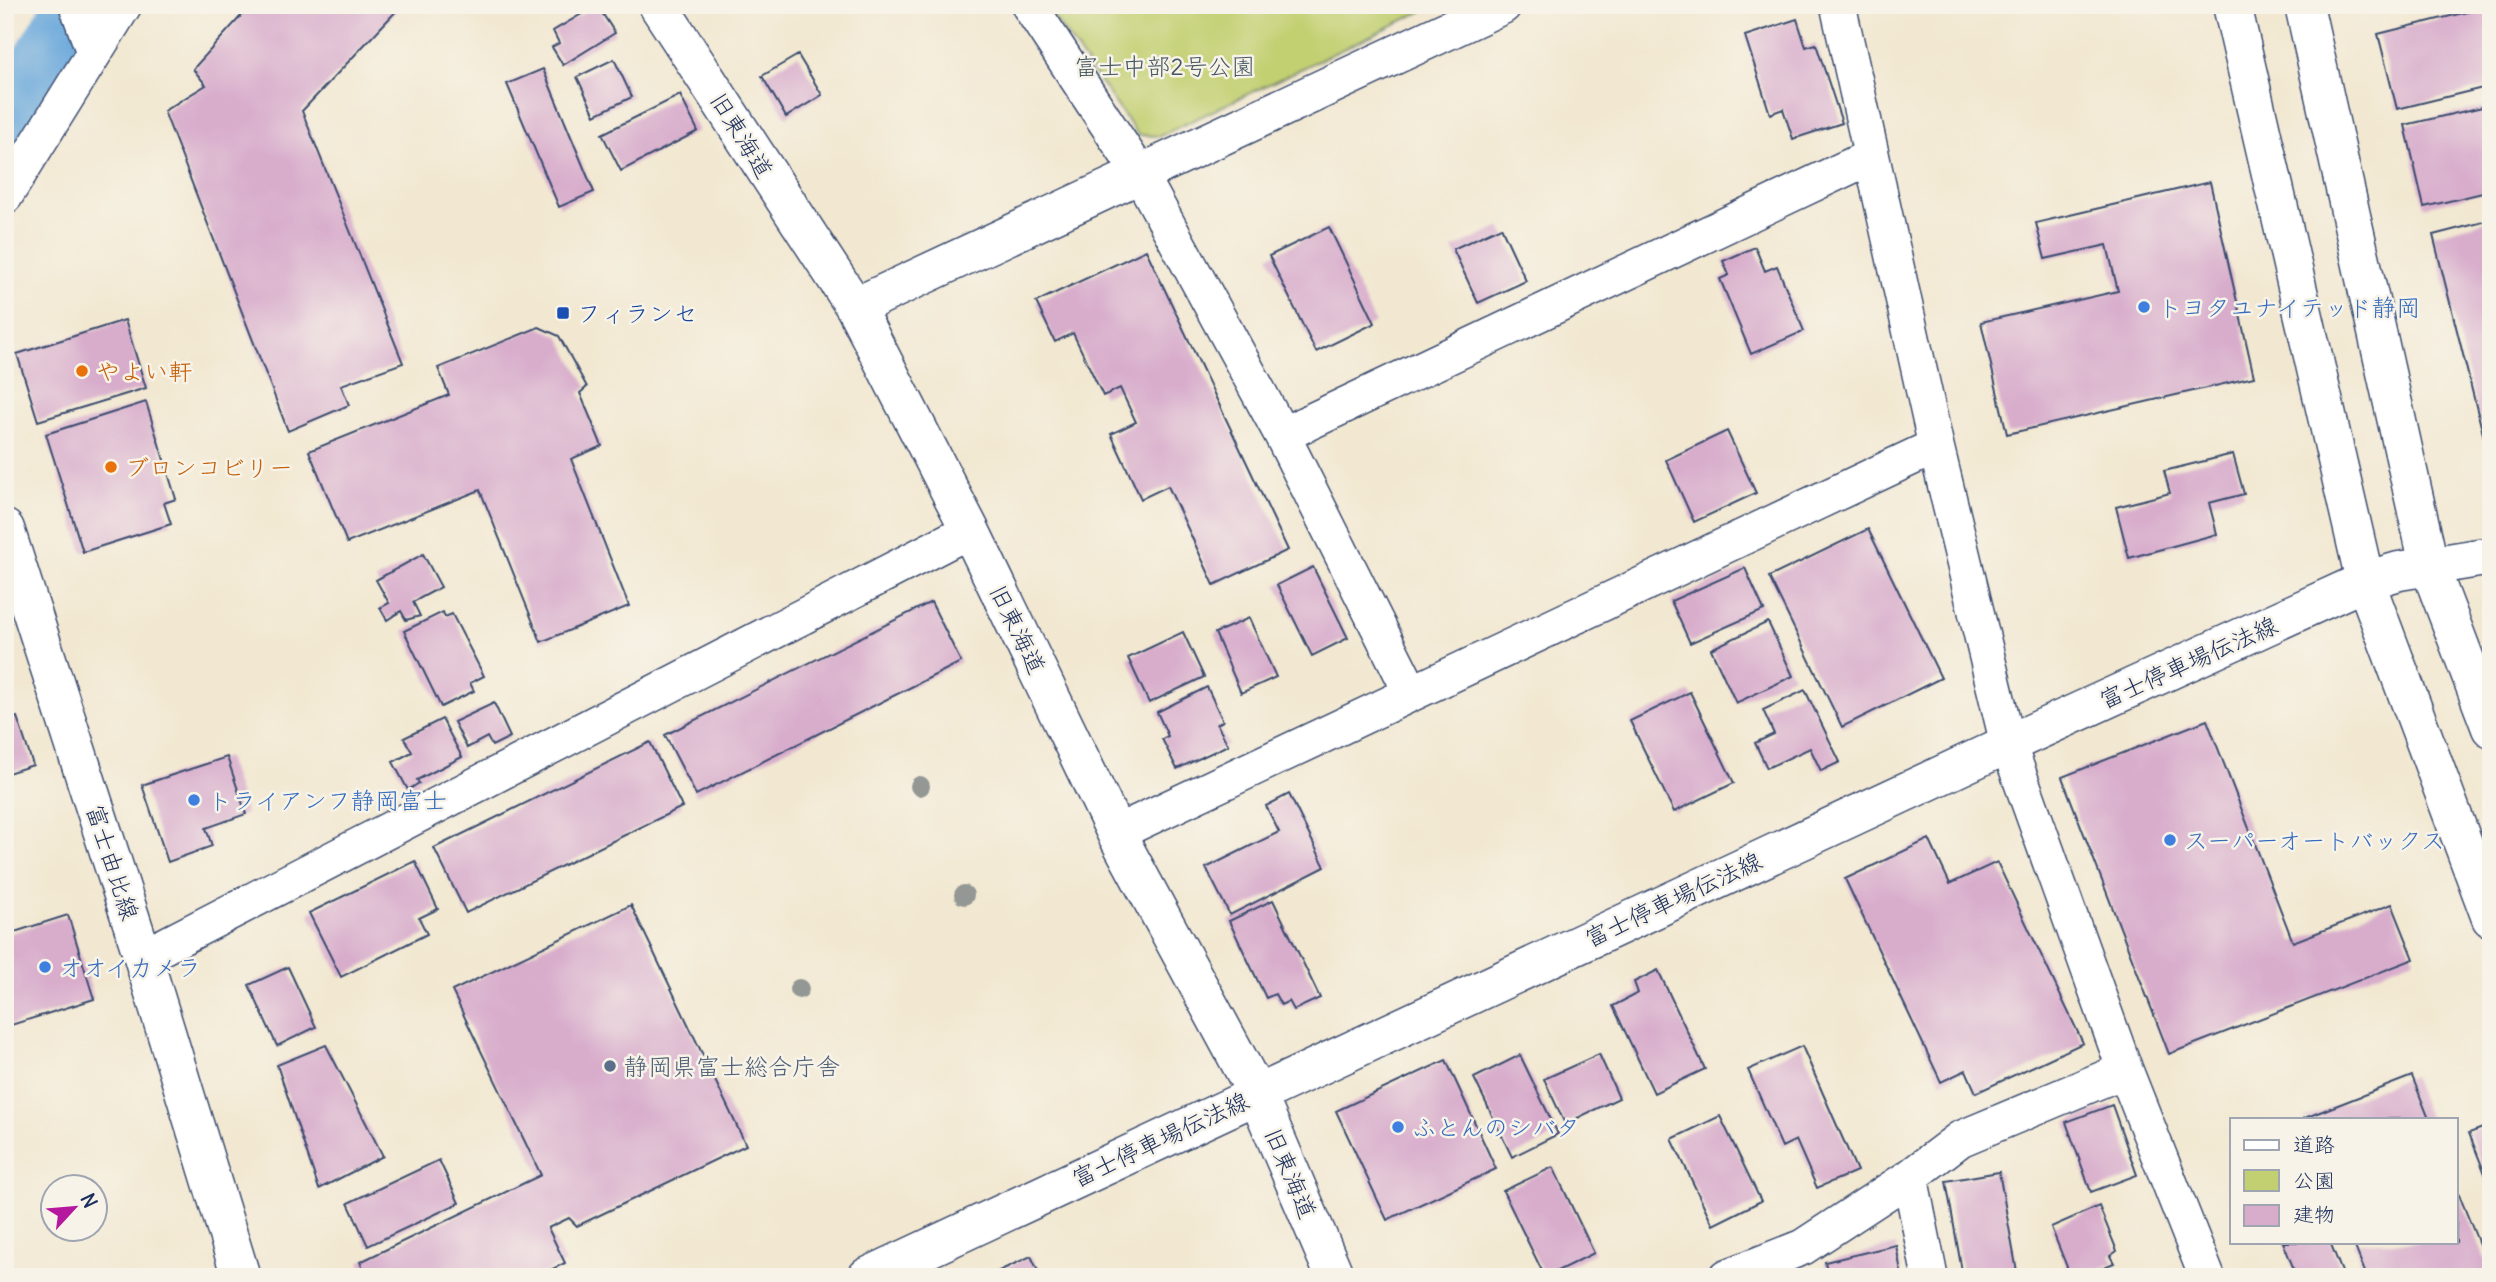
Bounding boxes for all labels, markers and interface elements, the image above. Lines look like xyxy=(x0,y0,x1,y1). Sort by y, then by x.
park label: 富士中部2号公園 xyxy=(1074,51,1256,81)
street label: 旧東海道 xyxy=(704,86,780,184)
place label: トヨタユナイテッド静岡 xyxy=(2158,292,2420,322)
place label: フィランセ xyxy=(577,298,697,328)
marker: トヨタユナイテッド静岡 xyxy=(2136,299,2152,315)
marker: フィランセ xyxy=(555,305,571,321)
place label: やよい軒 xyxy=(96,356,192,386)
marker: やよい軒 xyxy=(74,363,90,379)
place label: ブロンコビリー xyxy=(125,452,293,482)
marker: ブロンコビリー xyxy=(103,459,119,475)
street label: 旧東海道 xyxy=(983,579,1053,679)
street label: 富士停車場伝法線 xyxy=(2094,609,2282,715)
place label: トライアンフ静岡富士 xyxy=(208,785,447,815)
marker: トライアンフ静岡富士 xyxy=(186,792,202,808)
street label: 富士由比線 xyxy=(80,800,146,924)
place label: スーパーオートバックス xyxy=(2184,825,2445,855)
marker: スーパーオートバックス xyxy=(2162,832,2178,848)
street label: 富士停車場伝法線 xyxy=(1580,845,1766,953)
place label: オオイカメラ xyxy=(59,952,201,982)
marker: オオイカメラ xyxy=(37,959,53,975)
place label: 静岡県富士総合庁舎 xyxy=(624,1051,840,1081)
marker: 静岡県富士総合庁舎 xyxy=(602,1058,618,1074)
street label: 富士停車場伝法線 xyxy=(1067,1085,1253,1193)
place label: ふとんのシバタ xyxy=(1412,1112,1580,1142)
legend xyxy=(2230,1118,2458,1244)
marker: ふとんのシバタ xyxy=(1390,1119,1406,1135)
street label: 旧東海道 xyxy=(1258,1123,1324,1223)
text: 道路 xyxy=(2293,1131,2335,1158)
text: 公園 xyxy=(2293,1167,2335,1194)
north arrow xyxy=(38,1174,108,1244)
text: N xyxy=(76,1189,103,1212)
text: 建物 xyxy=(2293,1201,2335,1228)

